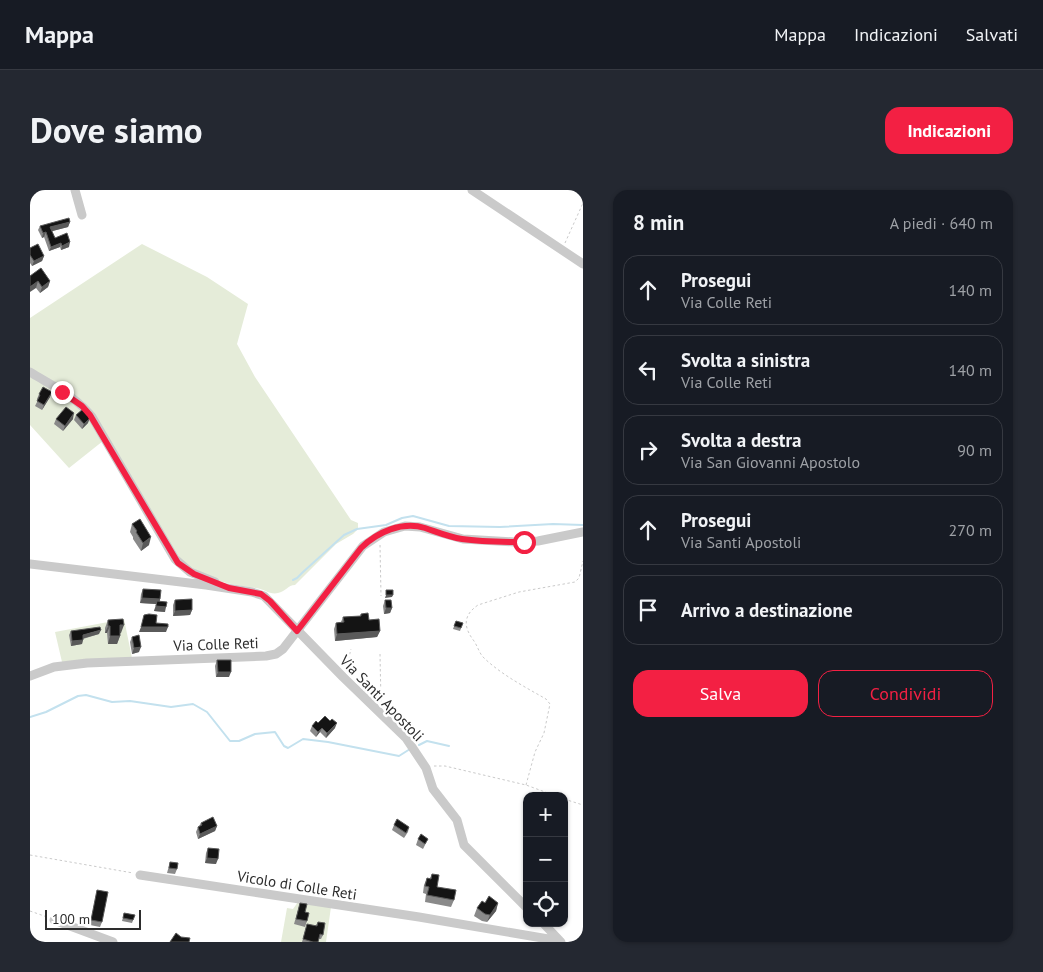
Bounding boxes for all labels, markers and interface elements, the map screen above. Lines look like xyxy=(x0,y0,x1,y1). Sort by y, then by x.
text: Mappa xyxy=(25,19,94,50)
text: Mappa xyxy=(774,23,826,46)
text: Indicazioni xyxy=(854,23,938,46)
text: Salvati xyxy=(966,23,1018,46)
text: Dove siamo xyxy=(30,107,203,153)
button: Indicazioni xyxy=(885,107,1013,154)
text: 8 min xyxy=(633,209,684,236)
text: A piedi · 640 m xyxy=(890,213,993,233)
text: Prosegui xyxy=(681,268,751,292)
icon: ahead xyxy=(634,276,662,304)
text: 140 m xyxy=(949,280,992,300)
text: Via Colle Reti xyxy=(681,292,772,312)
text: Svolta a sinistra xyxy=(681,348,810,372)
icon: left xyxy=(634,356,662,384)
text: 140 m xyxy=(949,360,992,380)
text: Via Colle Reti xyxy=(681,372,772,392)
route end xyxy=(51,381,74,404)
text: Svolta a destra xyxy=(681,428,802,452)
icon: right xyxy=(634,436,662,464)
text: 90 m xyxy=(957,440,992,460)
text: Via San Giovanni Apostolo xyxy=(681,452,860,472)
text: Prosegui xyxy=(681,508,751,532)
icon: ahead xyxy=(634,516,662,544)
text: 270 m xyxy=(949,520,992,540)
route start xyxy=(513,531,536,554)
text: Via Santi Apostoli xyxy=(681,532,801,552)
icon: arrive xyxy=(634,596,662,624)
text: Arrivo a destinazione xyxy=(681,598,853,622)
street label: Via Colle Reti xyxy=(172,633,259,655)
street label: Via Santi Apostoli xyxy=(335,650,428,745)
button: Salva xyxy=(633,670,808,717)
button: Condividi xyxy=(818,670,993,717)
map controls xyxy=(523,792,568,927)
button: + xyxy=(523,792,568,837)
button: − xyxy=(523,837,568,882)
street label: Vicolo di Colle Reti xyxy=(235,866,358,904)
button: locate xyxy=(523,882,568,927)
scale bar xyxy=(45,907,141,930)
text: 100 m xyxy=(52,910,90,928)

